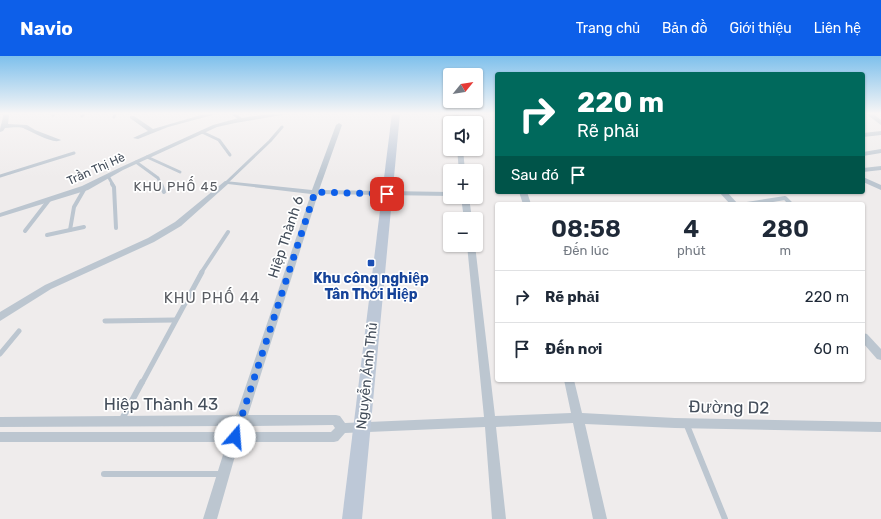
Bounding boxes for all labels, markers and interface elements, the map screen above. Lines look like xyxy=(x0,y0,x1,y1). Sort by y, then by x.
text: Navio xyxy=(20,17,73,40)
text: Trang chủ xyxy=(576,20,640,37)
text: Bản đồ xyxy=(662,20,707,37)
text: Giới thiệu xyxy=(729,20,792,37)
text: Liên hệ xyxy=(814,20,861,37)
north arrow xyxy=(443,68,483,108)
map controls xyxy=(443,68,483,252)
text: 220 m xyxy=(577,86,664,119)
icon: right xyxy=(511,88,563,140)
button: sound xyxy=(443,116,483,156)
text: Rẽ phải xyxy=(577,120,639,142)
street label: Trần Thị Hè xyxy=(65,149,127,188)
button: + xyxy=(443,164,483,204)
icon: arrive xyxy=(567,164,589,186)
text: Sau đó xyxy=(511,166,559,184)
district label: KHU PHỐ 45 xyxy=(134,176,218,194)
pin xyxy=(370,177,404,211)
icon: arrive xyxy=(376,183,398,205)
street label: Hiệp Thành 6 xyxy=(265,194,307,280)
button: − xyxy=(443,212,483,252)
text: 08:58 xyxy=(551,215,621,243)
text: 4 xyxy=(683,215,699,243)
text: 280 xyxy=(762,215,809,243)
text: Đến lúc xyxy=(563,243,609,258)
text: phút xyxy=(677,243,706,258)
text: m xyxy=(780,243,791,258)
marker: Khu công nghiệp Tân Thới Hiệp xyxy=(366,258,376,268)
place label: Khu công nghiệp Tân Thới Hiệp xyxy=(313,270,429,303)
icon: right xyxy=(511,286,533,308)
district label: KHU PHỐ 44 xyxy=(164,287,260,307)
text: Rẽ phải xyxy=(545,288,599,306)
text: 220 m xyxy=(805,288,849,306)
street label: Nguyễn Ảnh Thủ xyxy=(352,322,381,430)
icon: arrive xyxy=(511,338,533,360)
text: Đến nơi xyxy=(545,340,602,358)
text: 60 m xyxy=(813,340,849,358)
street label: Hiệp Thành 43 xyxy=(104,394,218,414)
street label: Đường D2 xyxy=(688,396,770,418)
position arrow xyxy=(214,416,256,458)

